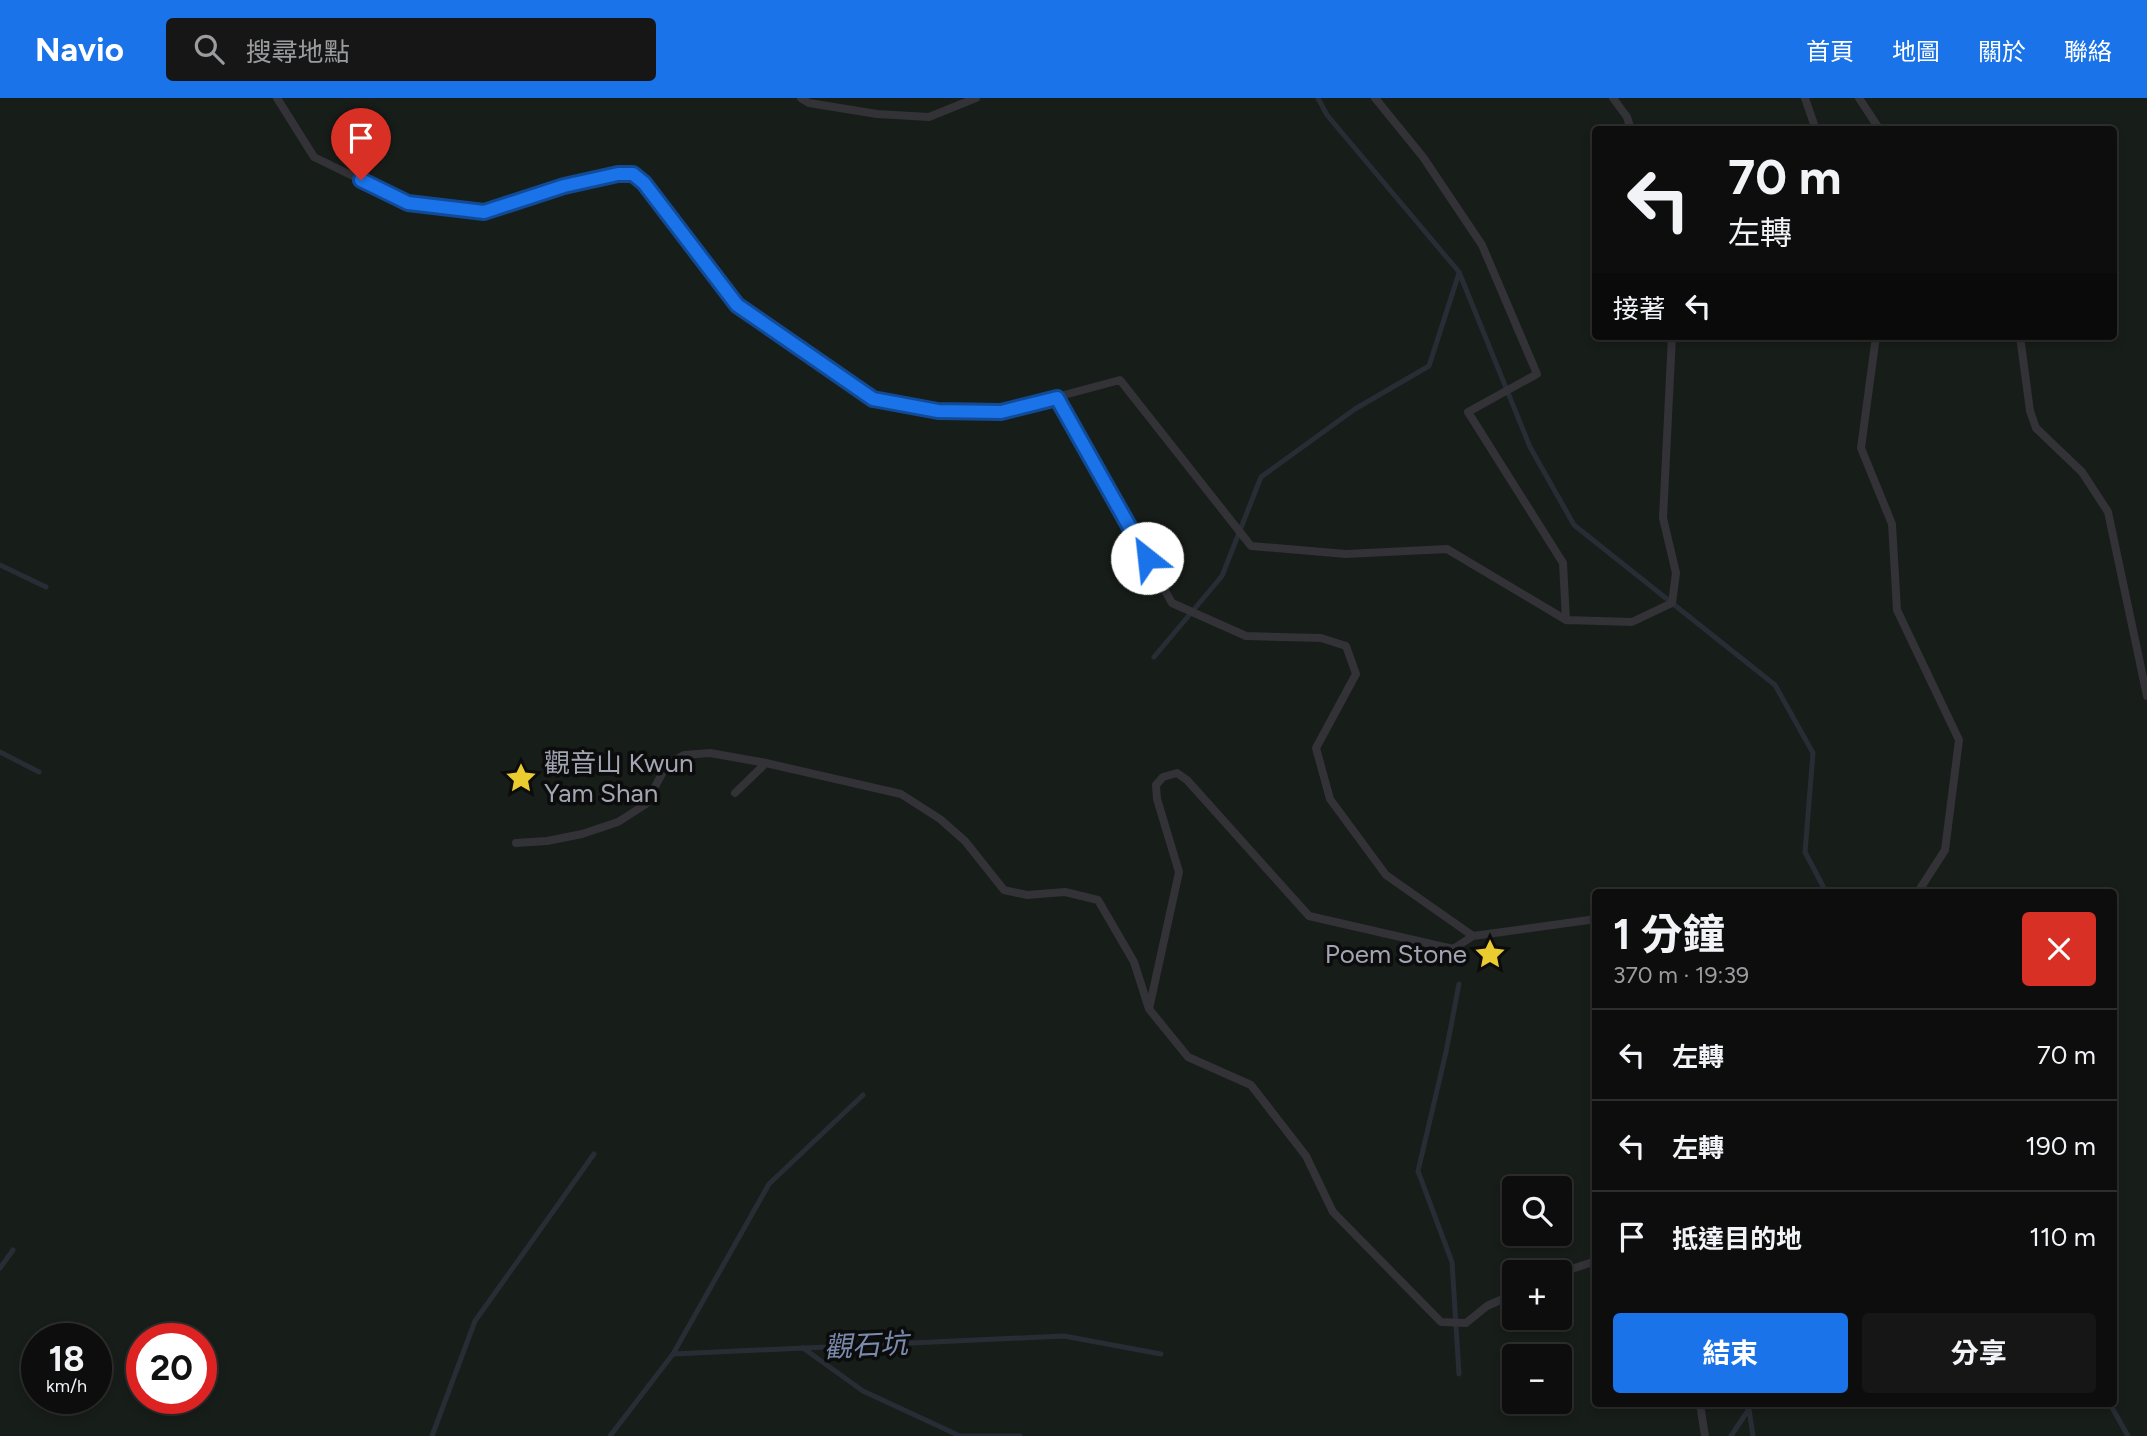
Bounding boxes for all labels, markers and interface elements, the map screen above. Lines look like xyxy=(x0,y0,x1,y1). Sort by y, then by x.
search box xyxy=(166,18,656,81)
text: Navio xyxy=(35,30,124,69)
icon: search xyxy=(190,30,228,68)
text: 搜尋地點 xyxy=(246,36,350,68)
text: 首頁 xyxy=(1806,37,1854,66)
text: 地圖 xyxy=(1892,37,1940,66)
text: 關於 xyxy=(1978,37,2026,66)
text: 聯絡 xyxy=(2064,37,2112,66)
pin xyxy=(331,108,391,180)
icon: arrive xyxy=(342,119,380,157)
text: 70 m xyxy=(1728,147,1841,206)
icon: left xyxy=(1613,154,1704,245)
text: 左轉 xyxy=(1728,214,1792,252)
icon: left xyxy=(1679,287,1717,325)
text: 接著 xyxy=(1613,293,1665,325)
position arrow xyxy=(1110,521,1184,595)
place label: 觀音山 Kwun Yam Shan xyxy=(544,747,693,809)
place icon: 觀音山 Kwun Yam Shan xyxy=(504,761,538,795)
text: 1 分鐘 xyxy=(1613,909,1725,960)
button: close xyxy=(2022,912,2096,986)
place icon: Poem Stone xyxy=(1473,937,1507,971)
place label: Poem Stone xyxy=(1325,938,1467,970)
text: 370 m · 19:39 xyxy=(1613,961,1749,989)
icon: left xyxy=(1613,1036,1651,1074)
text: 70 m xyxy=(2037,1039,2096,1071)
text: 左轉 xyxy=(1672,1041,1724,1073)
icon: left xyxy=(1613,1127,1651,1165)
text: 190 m xyxy=(2025,1130,2096,1162)
text: 左轉 xyxy=(1672,1132,1724,1164)
map controls xyxy=(1502,1176,1572,1414)
button: search xyxy=(1502,1176,1572,1246)
icon: arrive xyxy=(1613,1218,1651,1256)
text: 110 m xyxy=(2029,1221,2096,1253)
text: 抵達目的地 xyxy=(1672,1223,1802,1255)
button: + xyxy=(1502,1260,1572,1330)
button: 結束 xyxy=(1613,1313,1848,1393)
button: 分享 xyxy=(1862,1313,2096,1393)
speed limit sign: 20 xyxy=(126,1323,217,1414)
water label: 觀石坑 xyxy=(823,1326,913,1364)
text: 18 xyxy=(48,1338,85,1380)
button: − xyxy=(1502,1344,1572,1414)
text: km/h xyxy=(46,1375,87,1397)

